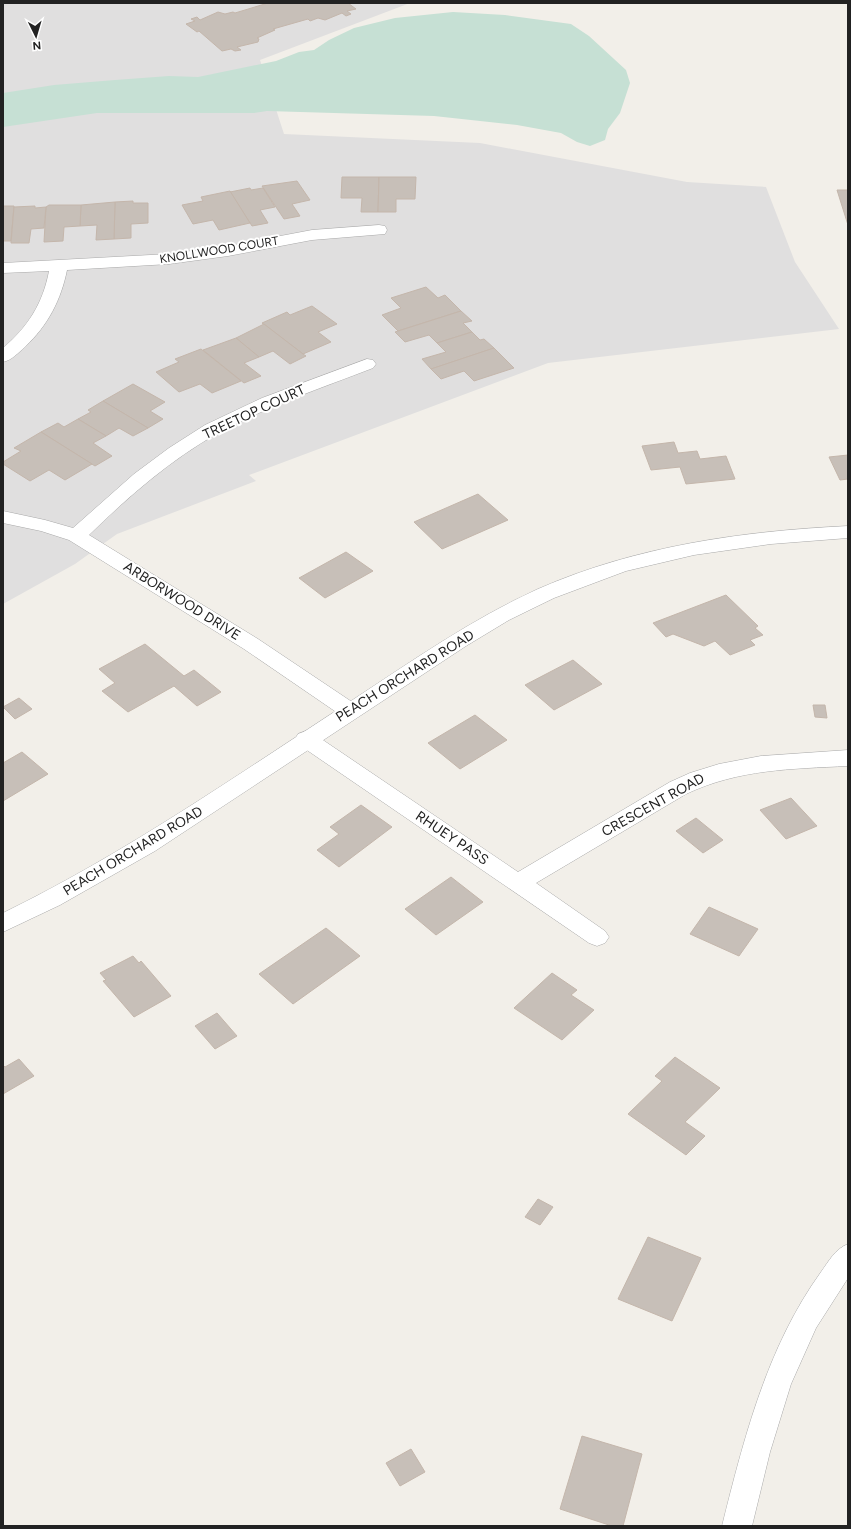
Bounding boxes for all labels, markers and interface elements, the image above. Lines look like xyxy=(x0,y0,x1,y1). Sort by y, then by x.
north arrow xyxy=(16,16,56,56)
text: N xyxy=(32,39,42,52)
street label: KNOLLWOOD COURT xyxy=(158,234,280,266)
street label: TREETOP COURT xyxy=(200,381,308,443)
street label: ARBORWOOD DRIVE xyxy=(120,558,244,644)
street label: PEACH ORCHARD ROAD xyxy=(333,626,477,726)
street label: CRESCENT ROAD xyxy=(599,770,707,840)
street label: PEACH ORCHARD ROAD xyxy=(60,803,206,899)
street label: RHUEY PASS xyxy=(412,807,492,869)

